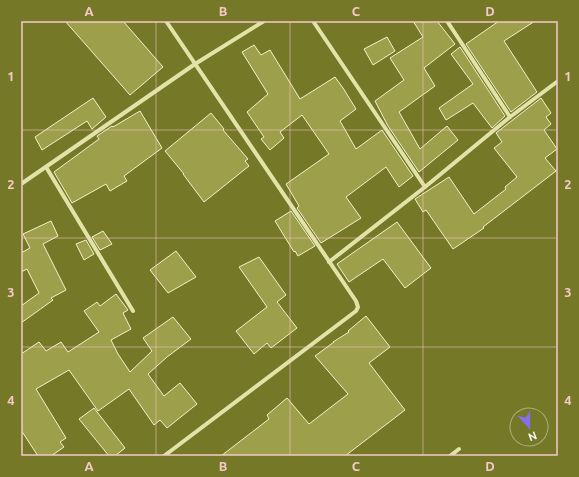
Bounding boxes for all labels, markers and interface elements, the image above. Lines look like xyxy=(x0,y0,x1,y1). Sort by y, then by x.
text: A xyxy=(84,4,94,18)
text: B xyxy=(219,4,228,18)
text: C xyxy=(352,4,361,18)
text: D xyxy=(485,4,495,18)
text: 1 xyxy=(7,69,15,83)
text: 1 xyxy=(564,69,572,83)
text: 2 xyxy=(7,177,15,191)
text: 2 xyxy=(564,177,572,191)
text: 3 xyxy=(7,285,15,299)
text: 3 xyxy=(564,285,572,299)
text: 4 xyxy=(7,393,15,407)
text: 4 xyxy=(564,393,572,407)
north arrow xyxy=(509,407,549,447)
text: N xyxy=(527,429,539,443)
text: A xyxy=(84,459,94,473)
text: B xyxy=(219,459,228,473)
text: C xyxy=(352,459,361,473)
text: D xyxy=(485,459,495,473)

